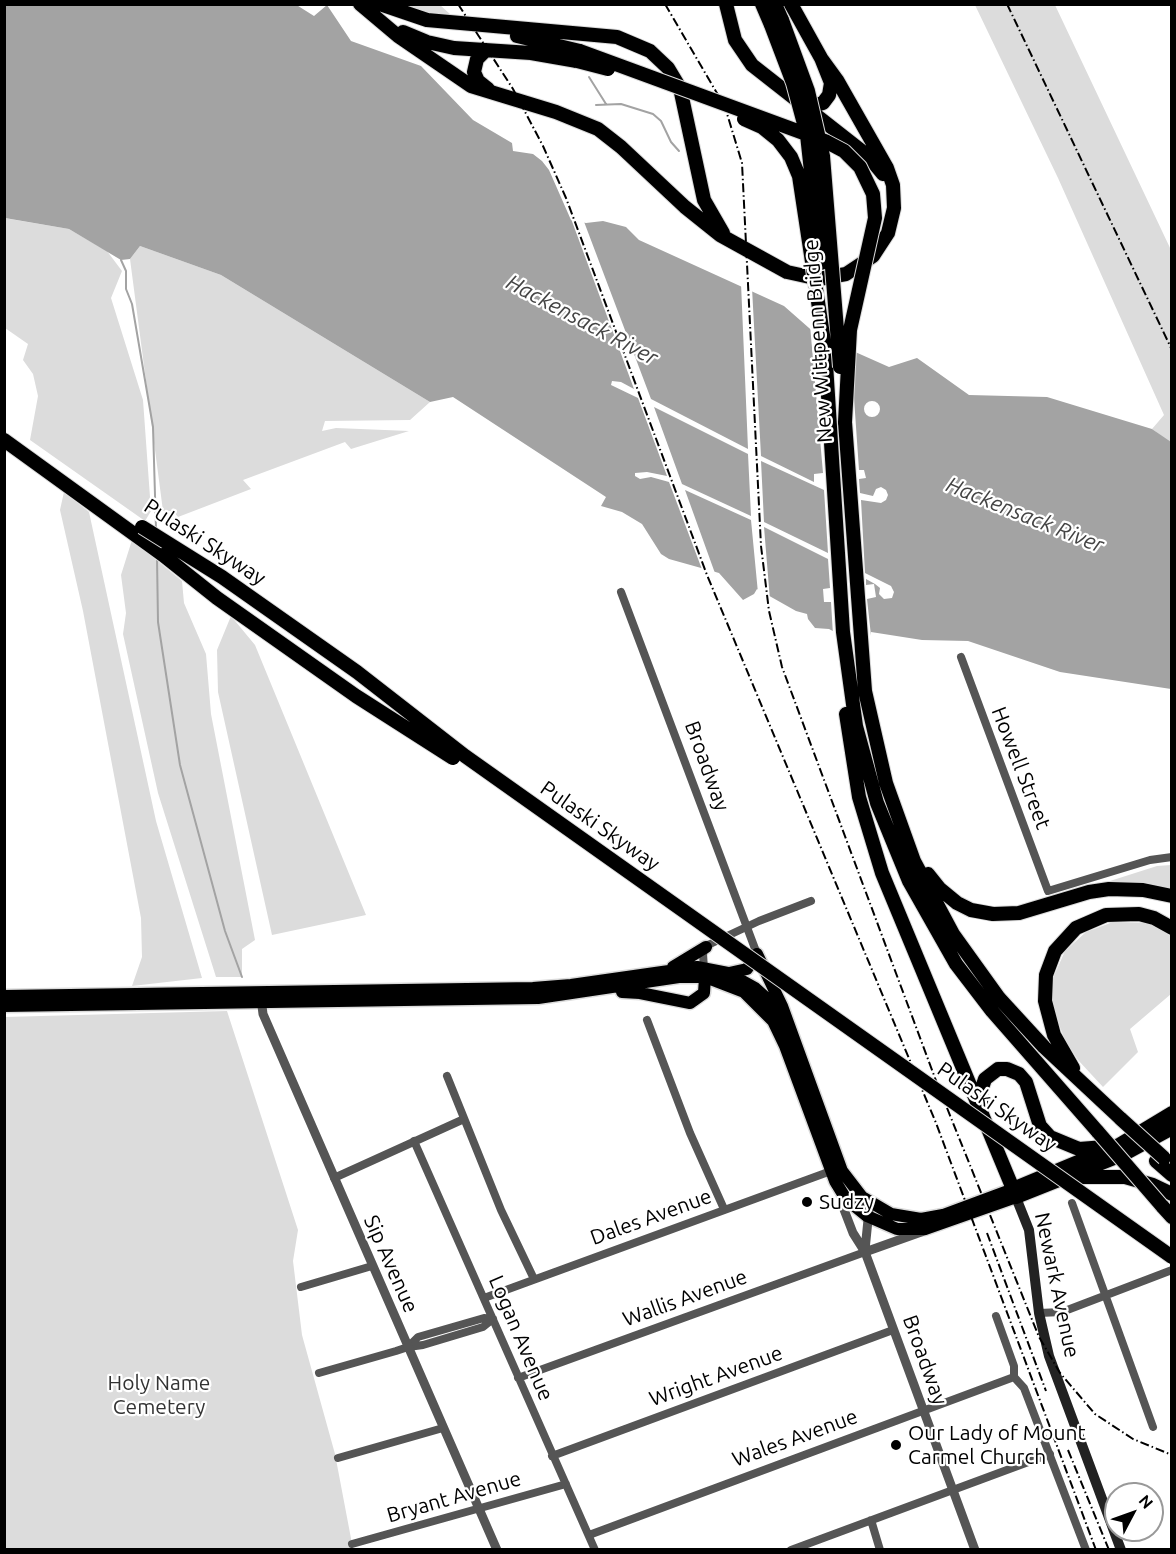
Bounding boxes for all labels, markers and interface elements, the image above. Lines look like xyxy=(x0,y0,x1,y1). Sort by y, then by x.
street label: New Wittpenn Bridge xyxy=(798,238,838,444)
water label: Hackensack River xyxy=(502,269,662,371)
water label: Hackensack River xyxy=(942,471,1108,559)
street label: Pulaski Skyway xyxy=(140,493,270,591)
street label: Howell Street xyxy=(986,703,1056,833)
street label: Broadway xyxy=(679,718,735,814)
street label: Pulaski Skyway xyxy=(536,776,664,876)
street label: Pulaski Skyway xyxy=(933,1057,1061,1157)
street label: Dales Avenue xyxy=(587,1183,715,1251)
place label: Sudzy xyxy=(819,1189,874,1215)
marker: Sudzy xyxy=(800,1195,814,1209)
street label: Newark Avenue xyxy=(1029,1210,1085,1360)
street label: Sip Avenue xyxy=(358,1211,424,1317)
street label: Wallis Avenue xyxy=(619,1264,751,1332)
street label: Logan Avenue xyxy=(483,1272,559,1404)
street label: Broadway xyxy=(897,1312,953,1408)
street label: Wright Avenue xyxy=(646,1340,786,1412)
park label: Holy Name Cemetery xyxy=(108,1370,210,1420)
street label: Wales Avenue xyxy=(729,1404,861,1472)
place label: Our Lady of Mount Carmel Church xyxy=(908,1420,1086,1470)
marker: Our Lady of Mount Carmel Church xyxy=(889,1438,903,1452)
street label: Bryant Avenue xyxy=(384,1466,524,1528)
north arrow xyxy=(1104,1482,1164,1542)
text: N xyxy=(1135,1491,1157,1512)

